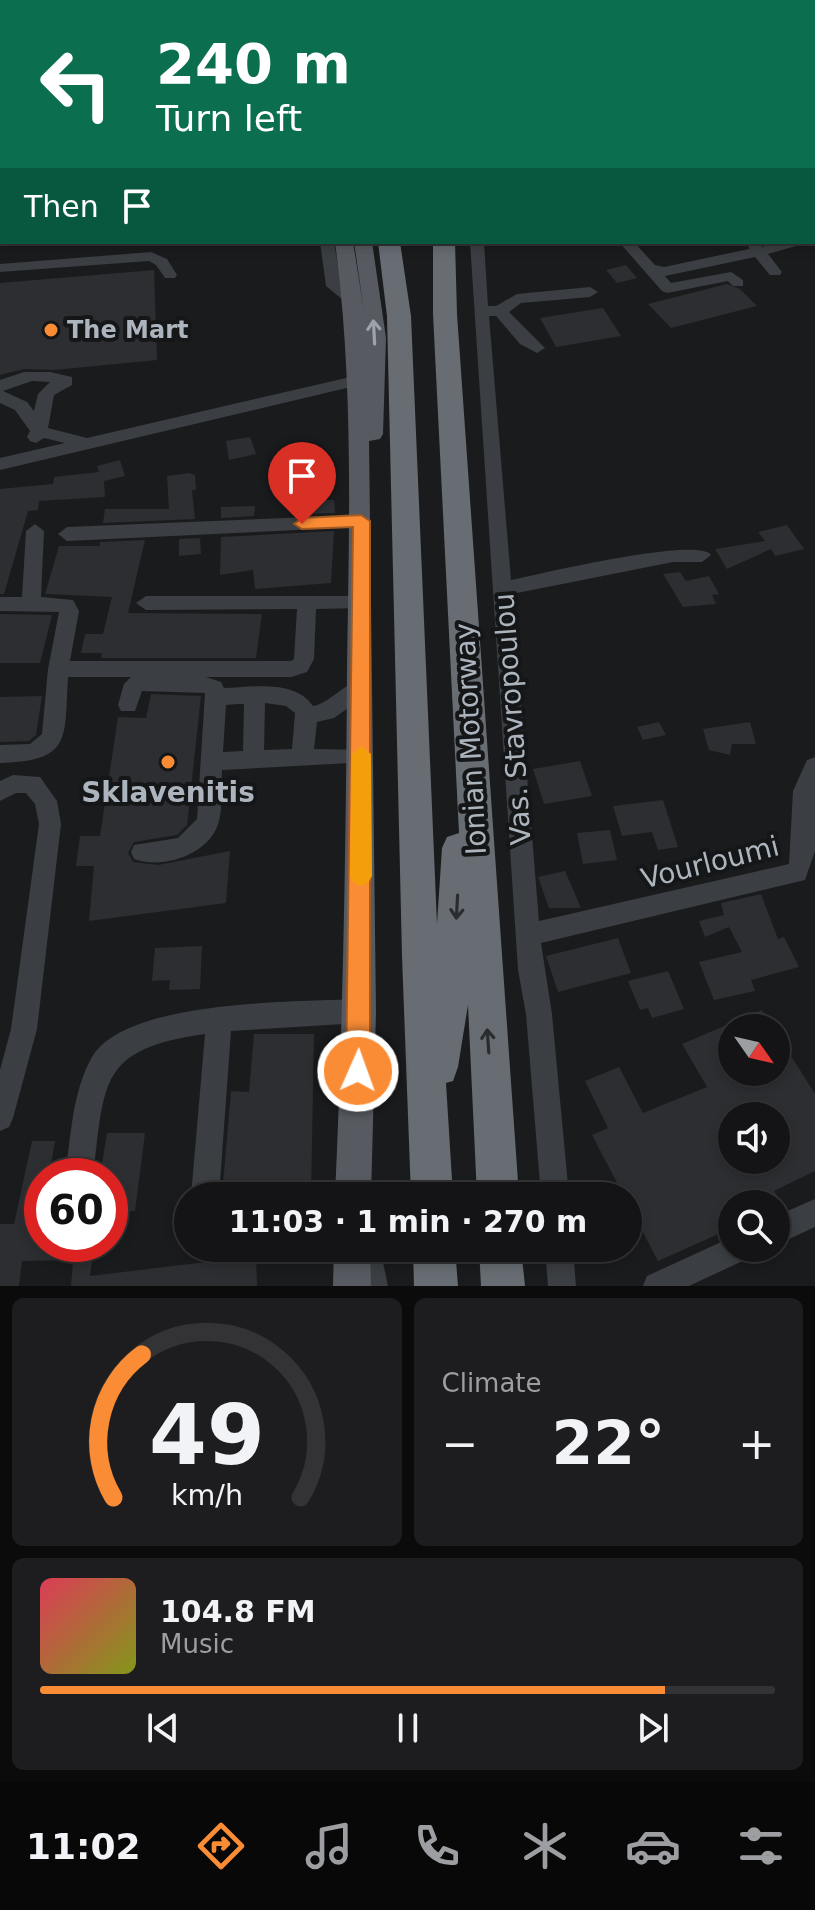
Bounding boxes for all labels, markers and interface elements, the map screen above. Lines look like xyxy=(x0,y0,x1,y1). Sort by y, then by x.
text: 240 m xyxy=(156,31,351,96)
icon: left xyxy=(24,32,128,136)
text: Turn left xyxy=(156,98,302,139)
icon: arrive xyxy=(115,184,159,228)
text: Then xyxy=(24,189,99,224)
place label: The Mart xyxy=(67,316,188,344)
one-way arrow xyxy=(367,319,382,346)
marker: The Mart xyxy=(42,321,60,339)
pin xyxy=(268,442,336,524)
icon: arrive xyxy=(280,454,324,498)
street label: Vas. Stavropoulou xyxy=(487,592,538,846)
street label: Ionian Motorway xyxy=(448,622,493,856)
marker: Sklavenitis xyxy=(159,753,177,771)
place label: Sklavenitis xyxy=(81,776,255,809)
street label: Vourloumi xyxy=(638,829,783,896)
one-way arrow xyxy=(449,893,464,920)
north arrow xyxy=(718,1014,790,1086)
map controls xyxy=(718,1014,790,1262)
one-way arrow xyxy=(480,1028,495,1055)
position arrow xyxy=(316,1029,400,1113)
button: sound xyxy=(718,1102,790,1174)
speed limit sign: 60 xyxy=(24,1158,128,1262)
button: search xyxy=(718,1190,790,1262)
text: 11:03 · 1 min · 270 m xyxy=(229,1204,587,1239)
text: Climate xyxy=(442,1368,542,1398)
text: 49 xyxy=(149,1387,265,1484)
text: 22° xyxy=(552,1408,665,1478)
text: − xyxy=(442,1418,478,1469)
text: + xyxy=(738,1418,775,1469)
text: km/h xyxy=(171,1478,243,1512)
text: 104.8 FM xyxy=(160,1594,316,1629)
text: Music xyxy=(160,1629,234,1659)
icon: previous xyxy=(141,1706,185,1750)
icon: pause xyxy=(386,1706,430,1750)
icon: next xyxy=(631,1706,675,1750)
icon: directions xyxy=(193,1818,249,1874)
icon: music xyxy=(301,1818,357,1874)
icon: phone xyxy=(409,1818,465,1874)
icon: climate xyxy=(517,1818,573,1874)
icon: car xyxy=(625,1818,681,1874)
icon: filters xyxy=(733,1818,789,1874)
text: 11:02 xyxy=(26,1826,141,1867)

